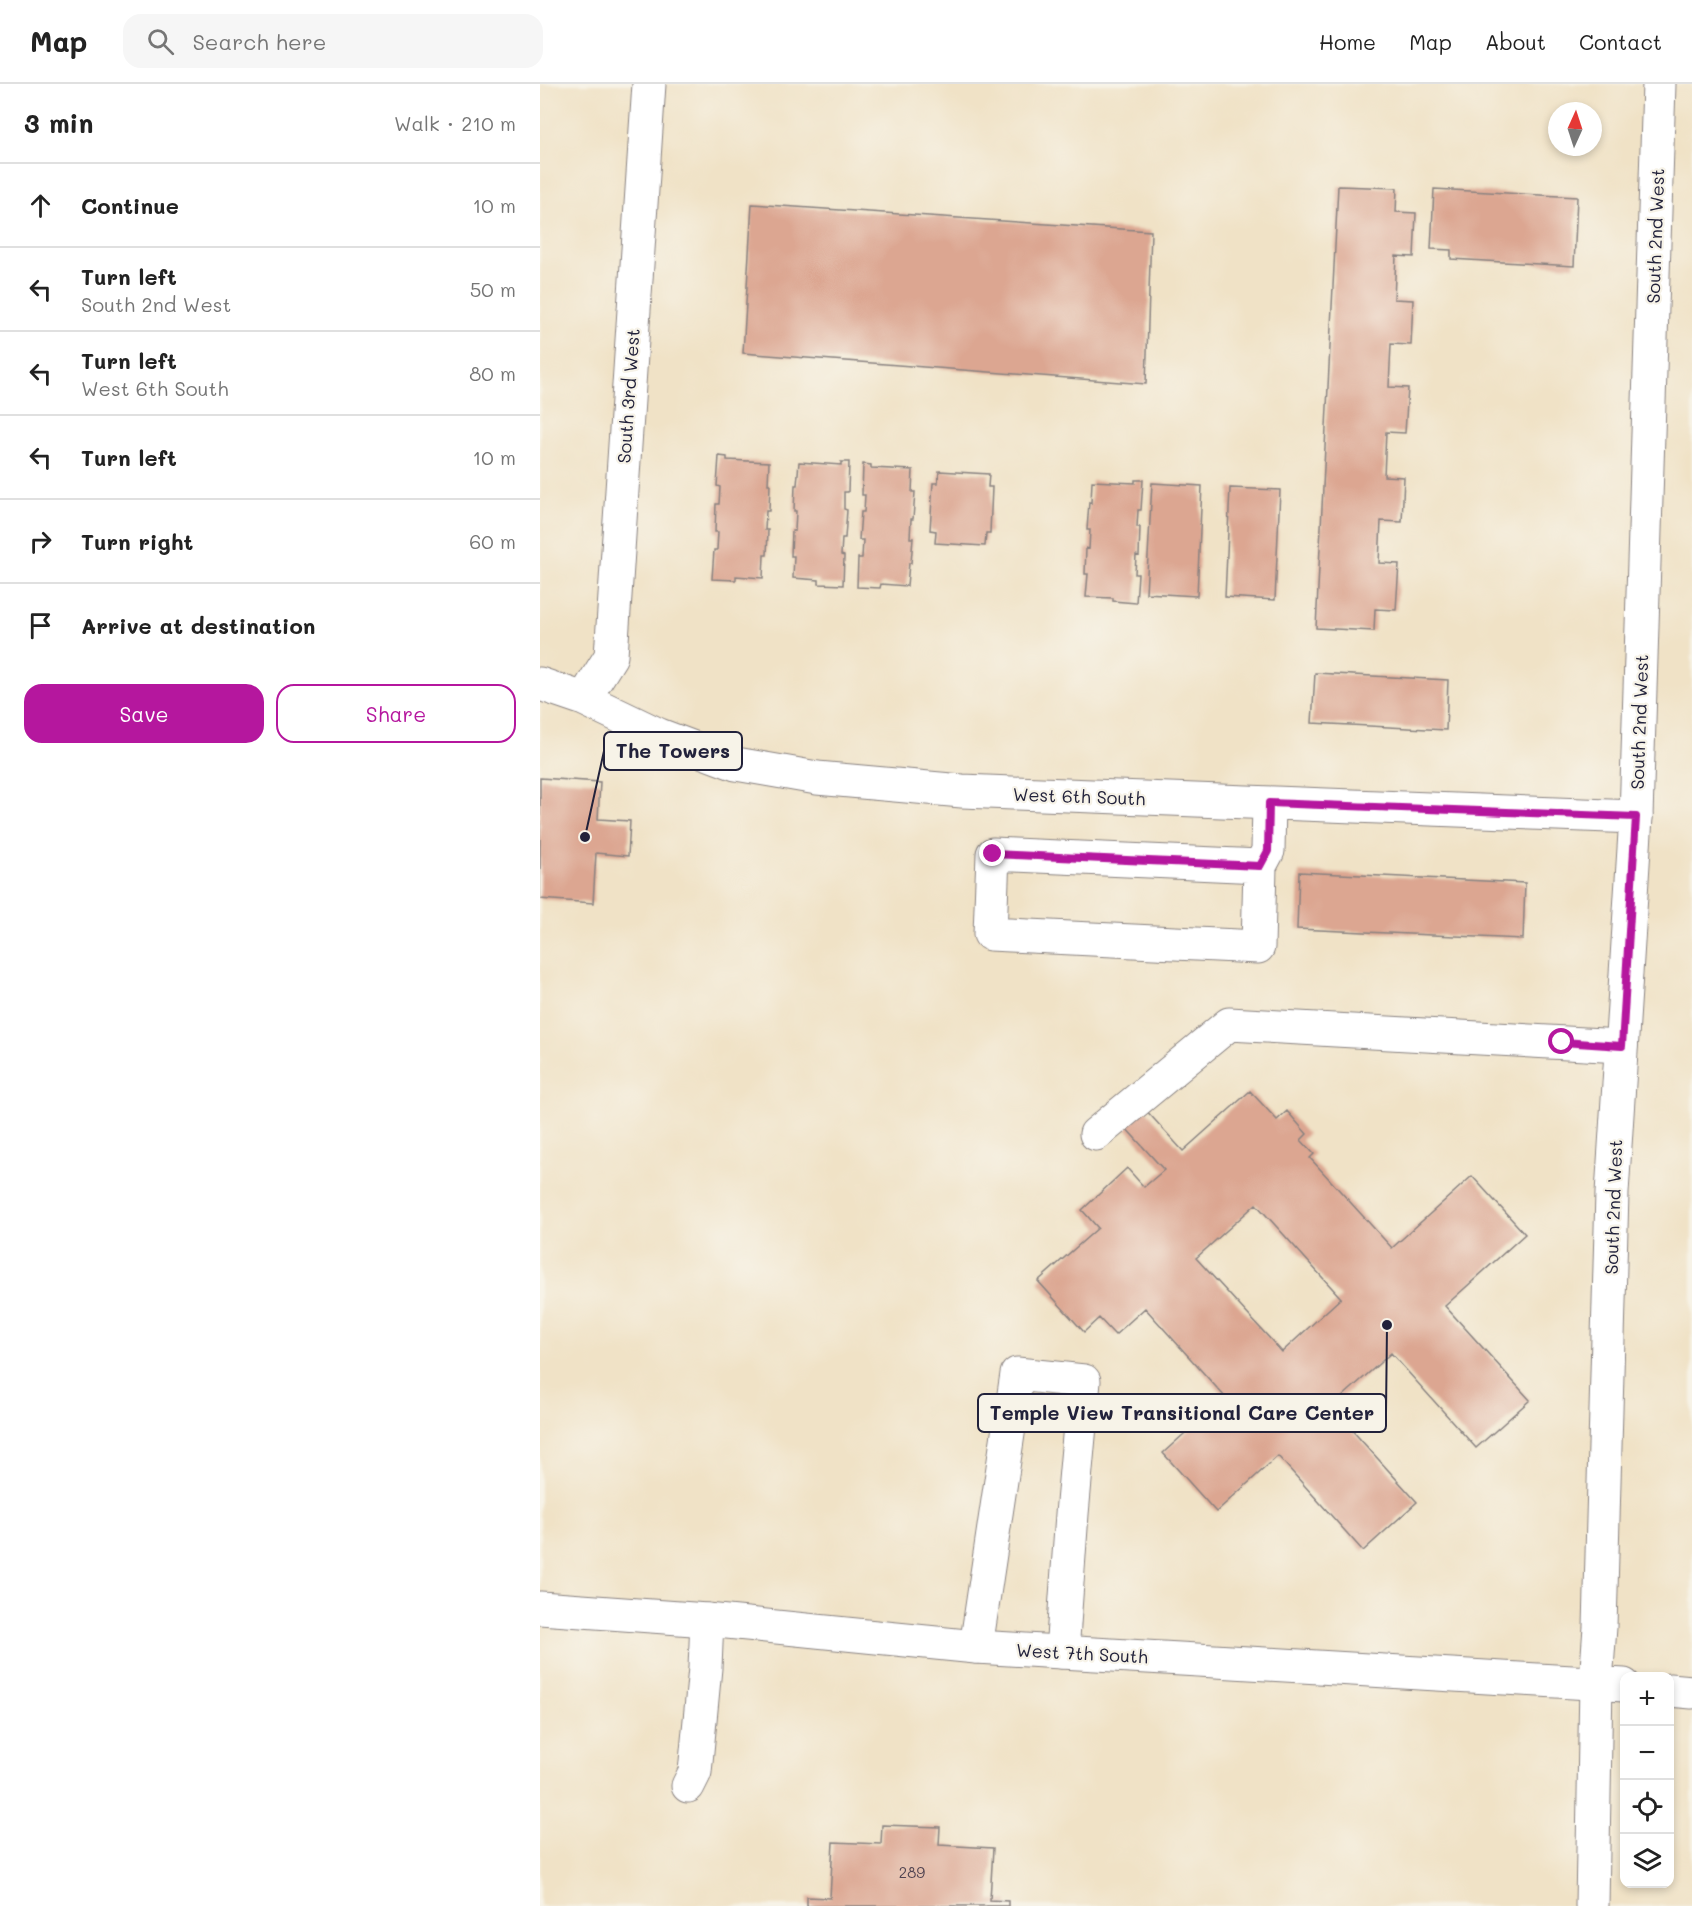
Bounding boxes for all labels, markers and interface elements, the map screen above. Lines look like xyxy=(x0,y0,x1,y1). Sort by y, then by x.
search box xyxy=(123,14,543,68)
text: Map xyxy=(30,23,87,59)
icon: search xyxy=(144,25,177,58)
text: Search here xyxy=(192,27,326,56)
text: Home xyxy=(1319,28,1376,55)
text: Map xyxy=(1409,28,1452,55)
text: About xyxy=(1485,28,1546,55)
text: Contact xyxy=(1579,28,1662,55)
north arrow xyxy=(1548,102,1602,156)
text: 3 min xyxy=(24,106,93,140)
text: Walk · 210 m xyxy=(394,110,516,136)
street label: South 2nd West xyxy=(1641,168,1669,304)
icon: ahead xyxy=(24,189,57,222)
text: Continue xyxy=(81,191,179,220)
text: 10 m xyxy=(472,192,516,218)
text: Turn left xyxy=(81,262,177,291)
icon: left xyxy=(24,273,57,306)
text: 50 m xyxy=(470,276,516,302)
text: South 2nd West xyxy=(81,291,231,317)
street label: South 3rd West xyxy=(611,328,645,464)
text: Turn left xyxy=(81,346,177,375)
icon: left xyxy=(24,357,57,390)
text: 80 m xyxy=(469,360,516,386)
text: West 6th South xyxy=(81,375,229,401)
icon: left xyxy=(24,441,57,474)
text: Turn left xyxy=(81,443,177,472)
text: 10 m xyxy=(472,444,516,470)
icon: right xyxy=(24,525,57,558)
text: Turn right xyxy=(81,527,193,556)
text: 60 m xyxy=(469,528,516,554)
icon: arrive xyxy=(24,609,57,642)
text: Arrive at destination xyxy=(81,611,316,640)
street label: South 2nd West xyxy=(1625,654,1653,790)
button: Save xyxy=(24,684,264,743)
button: Share xyxy=(276,684,516,743)
callout: The Towers xyxy=(604,732,742,770)
text: The Towers xyxy=(616,737,730,763)
street label: West 6th South xyxy=(1012,782,1146,810)
route end xyxy=(979,840,1005,866)
route start xyxy=(1548,1028,1574,1054)
street label: South 2nd West xyxy=(1599,1139,1627,1275)
callout: Temple View Transitional Care Center xyxy=(978,1394,1386,1432)
text: Temple View Transitional Care Center xyxy=(990,1399,1374,1425)
street label: West 7th South xyxy=(1015,1638,1149,1668)
map controls xyxy=(1620,1672,1674,1888)
button: + xyxy=(1620,1672,1674,1726)
button: − xyxy=(1620,1726,1674,1780)
button: locate xyxy=(1620,1780,1674,1834)
button: layers xyxy=(1620,1834,1674,1888)
house number: 289 xyxy=(899,1862,925,1882)

